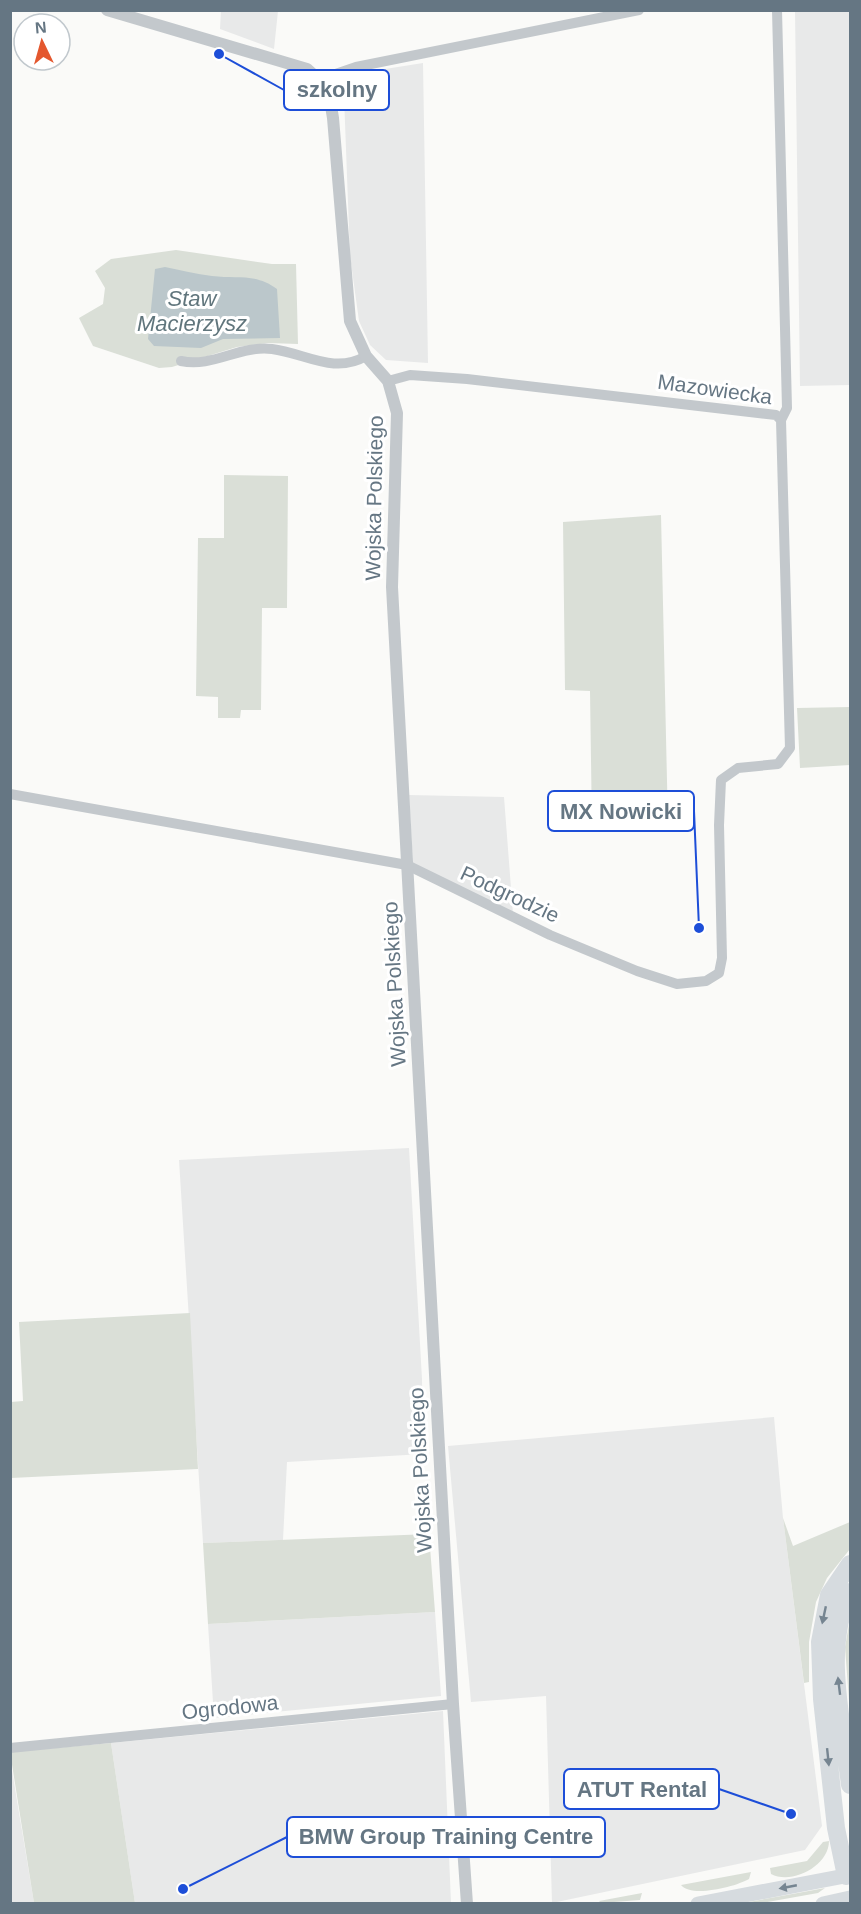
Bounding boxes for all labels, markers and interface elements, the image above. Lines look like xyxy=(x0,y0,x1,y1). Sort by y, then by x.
north arrow xyxy=(12,12,72,72)
text: N xyxy=(34,19,47,37)
callout: szkolny xyxy=(284,70,389,110)
text: szkolny xyxy=(297,77,378,102)
water label: Staw Macierzysz xyxy=(137,286,247,336)
street label: Mazowiecka xyxy=(656,370,774,408)
street label: Wojska Polskiego xyxy=(361,415,387,581)
callout: MX Nowicki xyxy=(548,791,694,831)
text: MX Nowicki xyxy=(560,799,682,824)
street label: Podgrodzie xyxy=(457,861,563,927)
street label: Wojska Polskiego xyxy=(378,901,410,1067)
street label: Wojska Polskiego xyxy=(404,1387,436,1553)
one-way arrow xyxy=(819,1606,828,1625)
one-way arrow xyxy=(834,1676,843,1695)
street label: Ogrodowa xyxy=(181,1690,280,1724)
one-way arrow xyxy=(823,1747,833,1766)
callout: ATUT Rental xyxy=(564,1769,719,1809)
text: ATUT Rental xyxy=(577,1777,707,1802)
callout: BMW Group Training Centre xyxy=(287,1817,605,1857)
text: BMW Group Training Centre xyxy=(299,1824,593,1849)
one-way arrow xyxy=(779,1882,798,1891)

